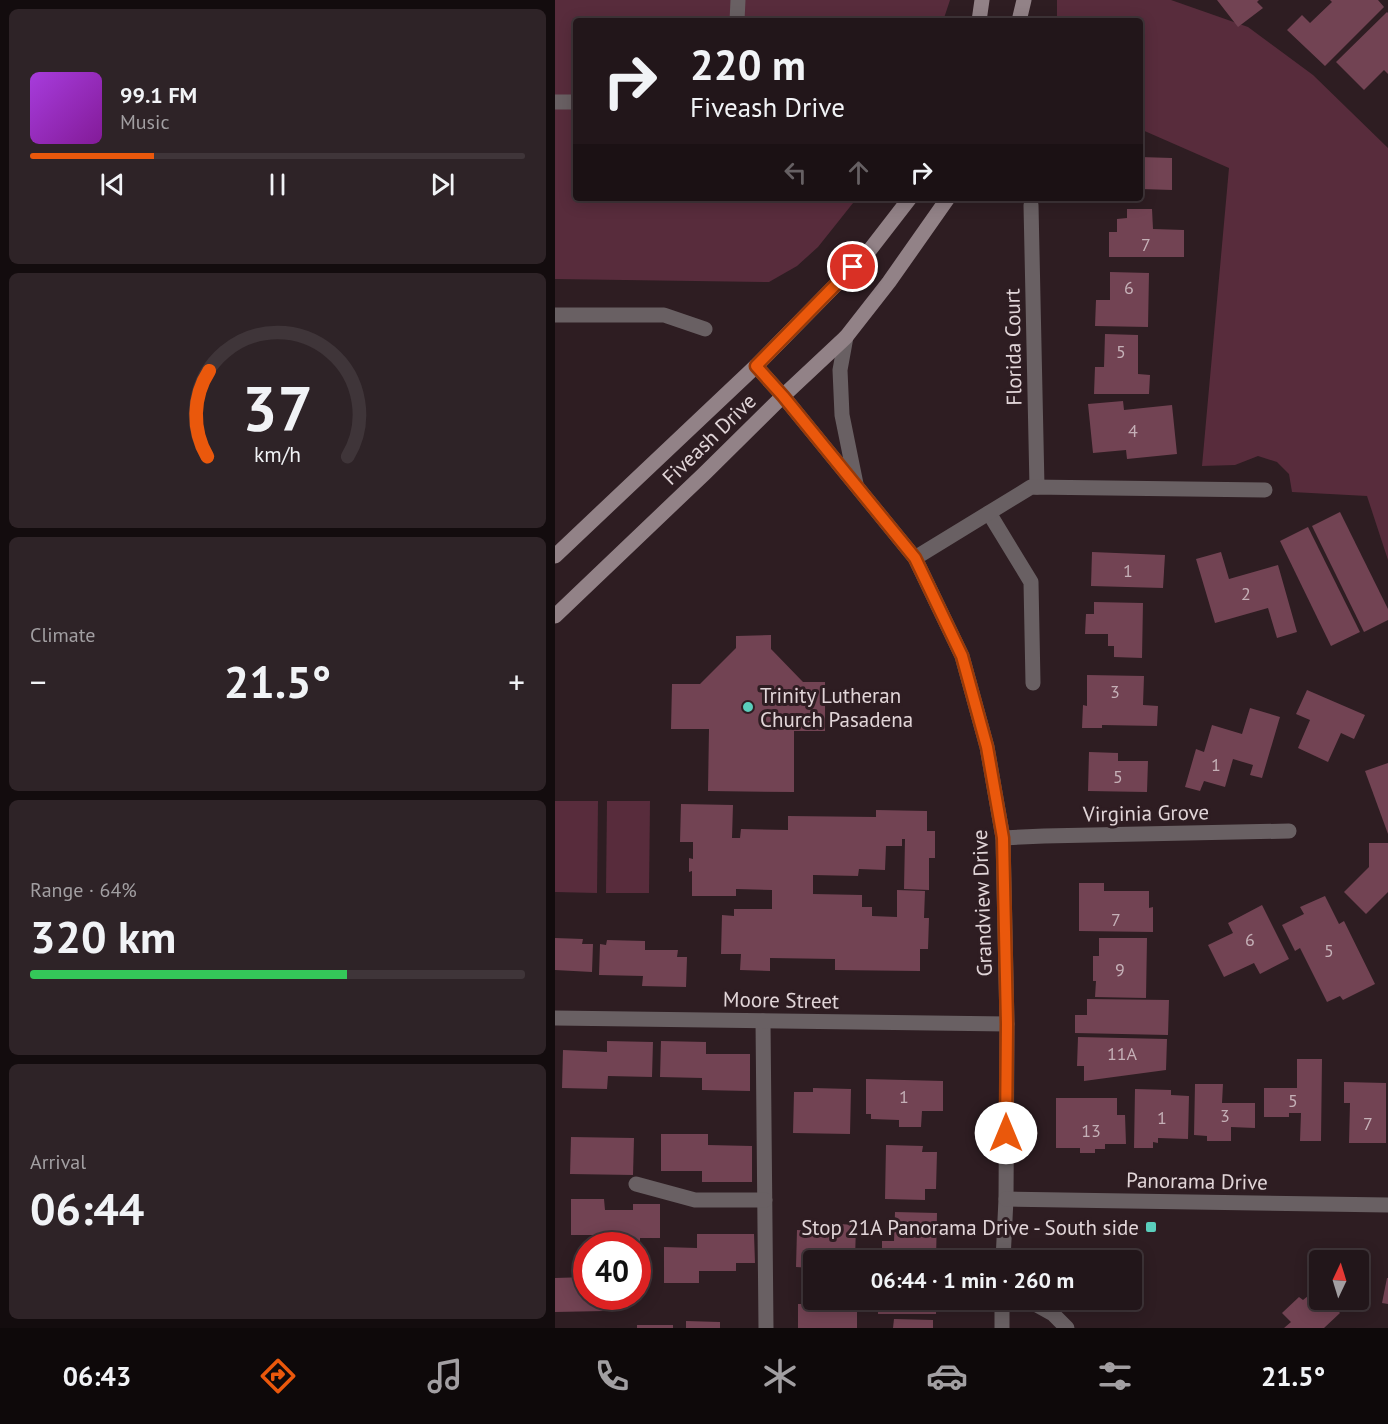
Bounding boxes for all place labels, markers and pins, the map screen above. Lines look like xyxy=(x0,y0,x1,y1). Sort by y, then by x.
pin xyxy=(827,241,878,292)
place label: Trinity Lutheran Church Pasadena xyxy=(760,682,913,733)
marker: Trinity Lutheran Church Pasadena xyxy=(741,700,755,714)
place label: Stop 21A Panorama Drive - South side xyxy=(801,1214,1139,1241)
marker: Stop 21A Panorama Drive - South side xyxy=(1144,1220,1158,1234)

